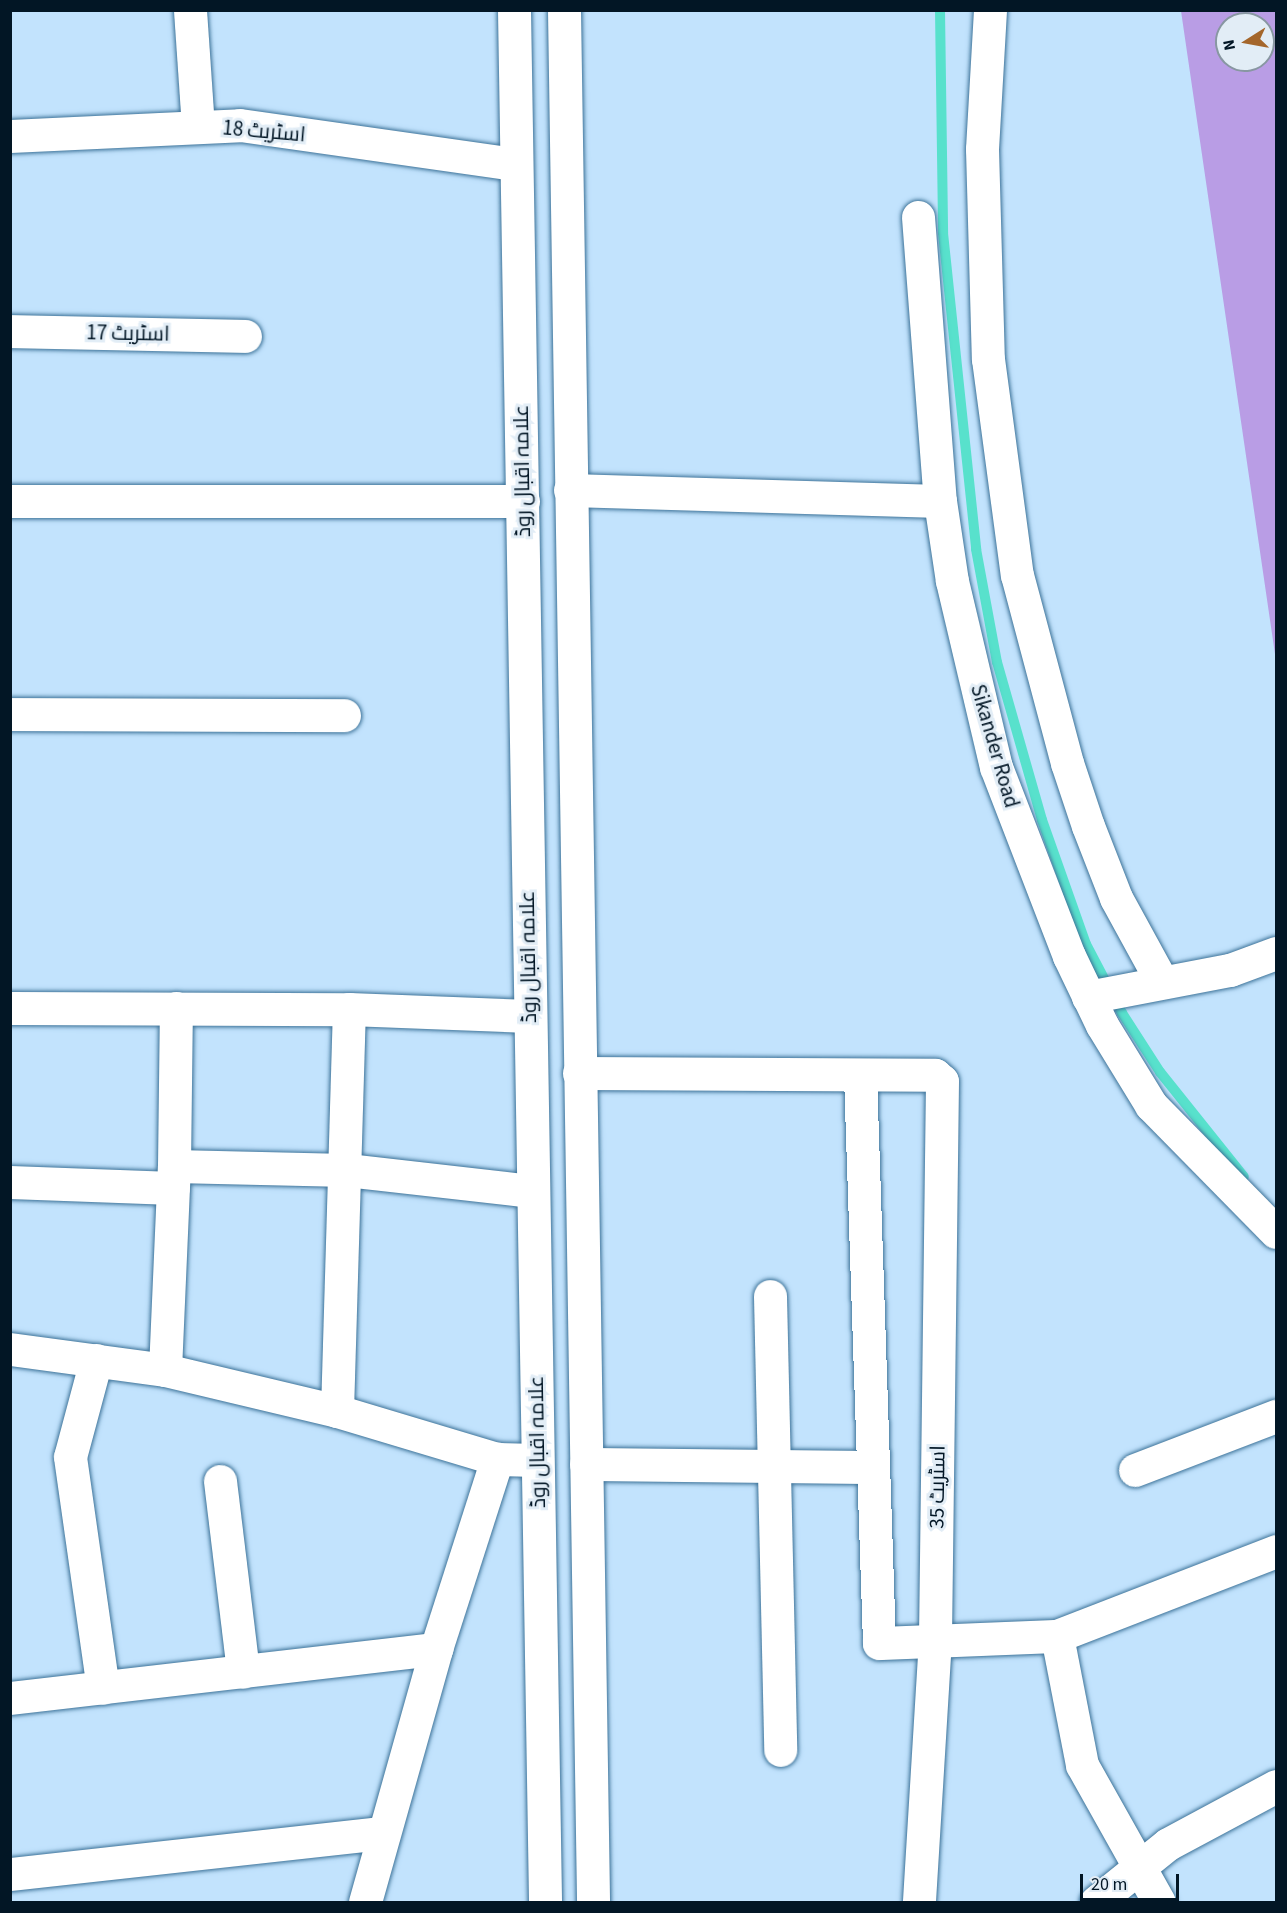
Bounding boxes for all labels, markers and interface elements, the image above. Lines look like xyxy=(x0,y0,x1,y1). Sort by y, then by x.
north arrow xyxy=(1215,12,1275,72)
text: N xyxy=(1217,38,1241,52)
street label: اسٹریٹ 18 xyxy=(221,115,307,147)
street label: اسٹریٹ 17 xyxy=(86,320,170,346)
street label: علامہ اقبال روڈ xyxy=(508,405,536,537)
street label: Sikander Road xyxy=(965,681,1025,811)
street label: علامہ اقبال روڈ xyxy=(514,891,542,1023)
street label: علامہ اقبال روڈ xyxy=(523,1376,551,1508)
street label: اسٹریٹ 35 xyxy=(924,1445,950,1529)
scale bar xyxy=(1083,1862,1182,1900)
text: 20 m xyxy=(1091,1872,1127,1897)

